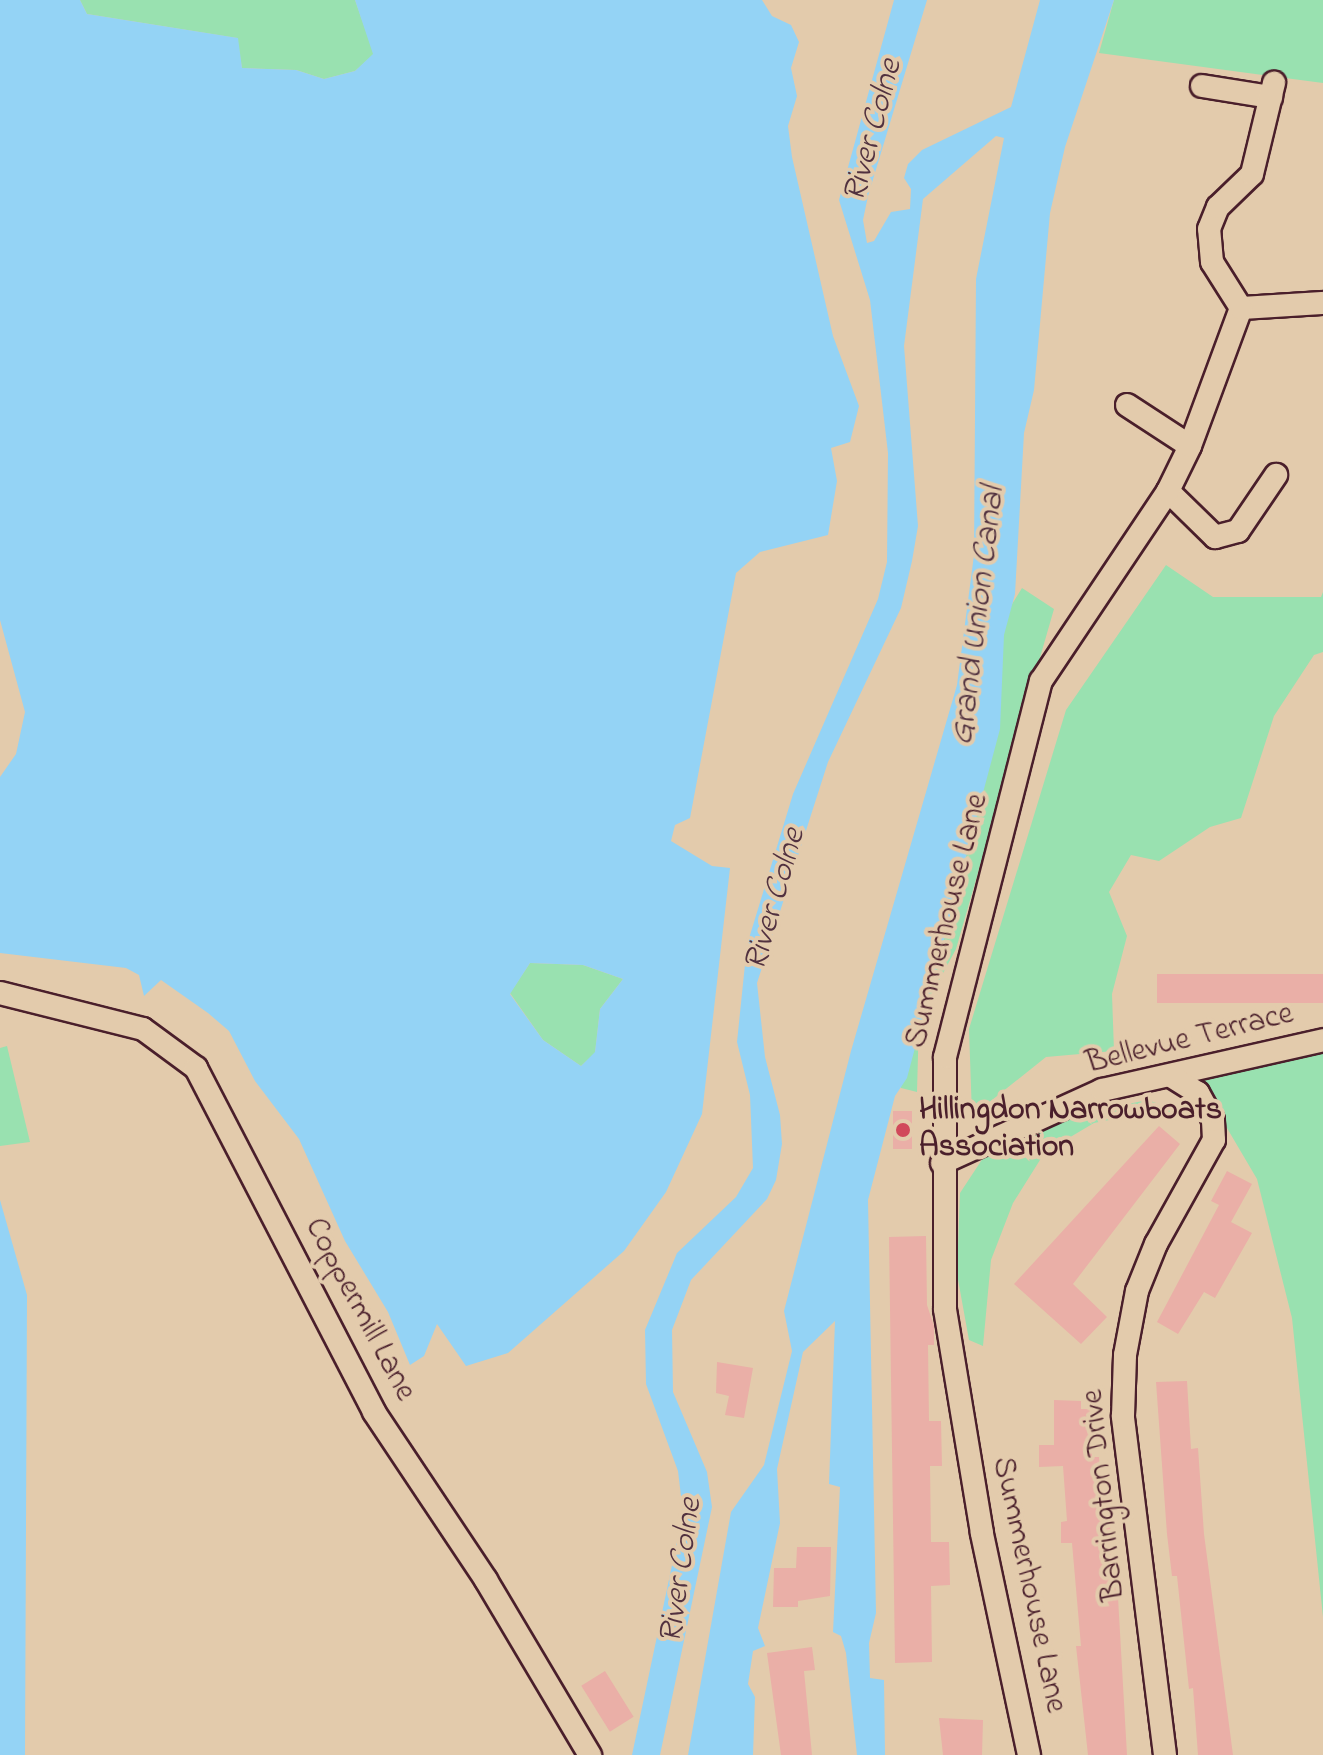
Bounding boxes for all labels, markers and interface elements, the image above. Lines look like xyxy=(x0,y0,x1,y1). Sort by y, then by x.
water label: River Colne xyxy=(835,55,913,207)
water label: Grand Union Canal xyxy=(943,485,1015,747)
street label: Summerhouse Lane xyxy=(898,790,998,1052)
water label: River Colne xyxy=(736,824,816,976)
street label: Bellevue Terrace xyxy=(1082,996,1298,1084)
place label: Hillingdon Narrowboats Association xyxy=(919,1093,1222,1168)
marker: Hillingdon Narrowboats Association xyxy=(894,1121,912,1139)
street label: Coppermill Lane xyxy=(295,1212,423,1408)
street label: Barrington Drive xyxy=(1075,1387,1135,1603)
street label: Summerhouse Lane xyxy=(982,1454,1074,1716)
water label: River Colne xyxy=(652,1496,712,1646)

